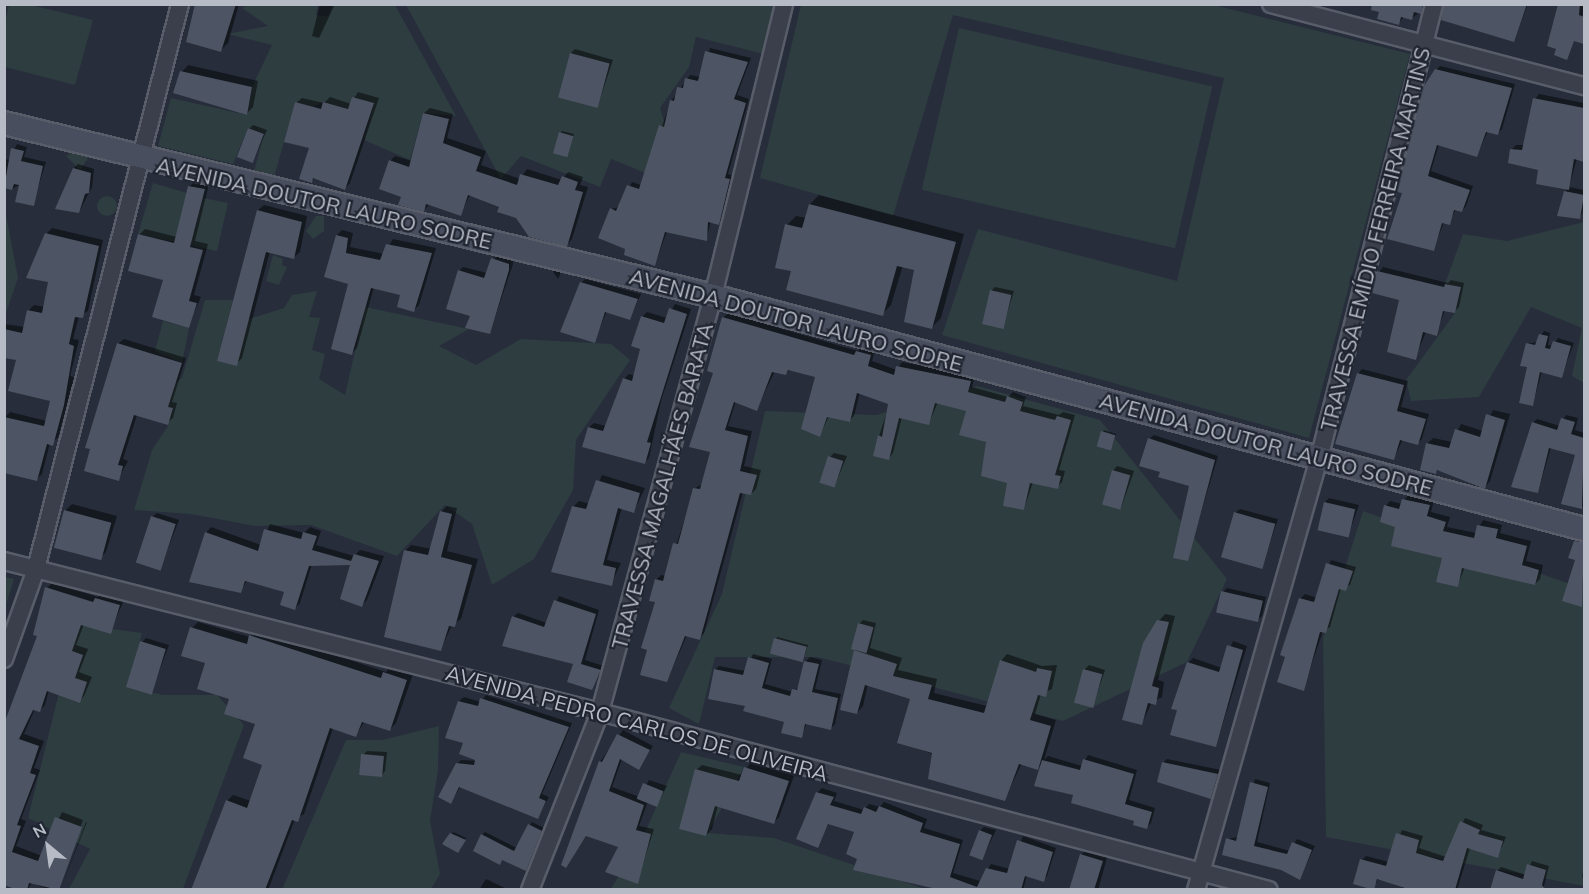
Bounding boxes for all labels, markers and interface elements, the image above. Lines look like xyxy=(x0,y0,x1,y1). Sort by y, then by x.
street label: TRAVESSA EMÍDIO FERREIRA MARTINS xyxy=(1315,45,1435,433)
street label: AVENIDA DOUTOR LAURO SODRE xyxy=(154,152,494,254)
street label: AVENIDA DOUTOR LAURO SODRE xyxy=(627,263,965,377)
street label: TRAVESSA MAGALHÃES BARATA xyxy=(606,320,718,652)
street label: AVENIDA DOUTOR LAURO SODRE xyxy=(1097,387,1435,501)
street label: AVENIDA PEDRO CARLOS DE OLIVEIRA xyxy=(443,660,831,786)
north arrow xyxy=(18,816,78,876)
text: N xyxy=(29,819,49,842)

